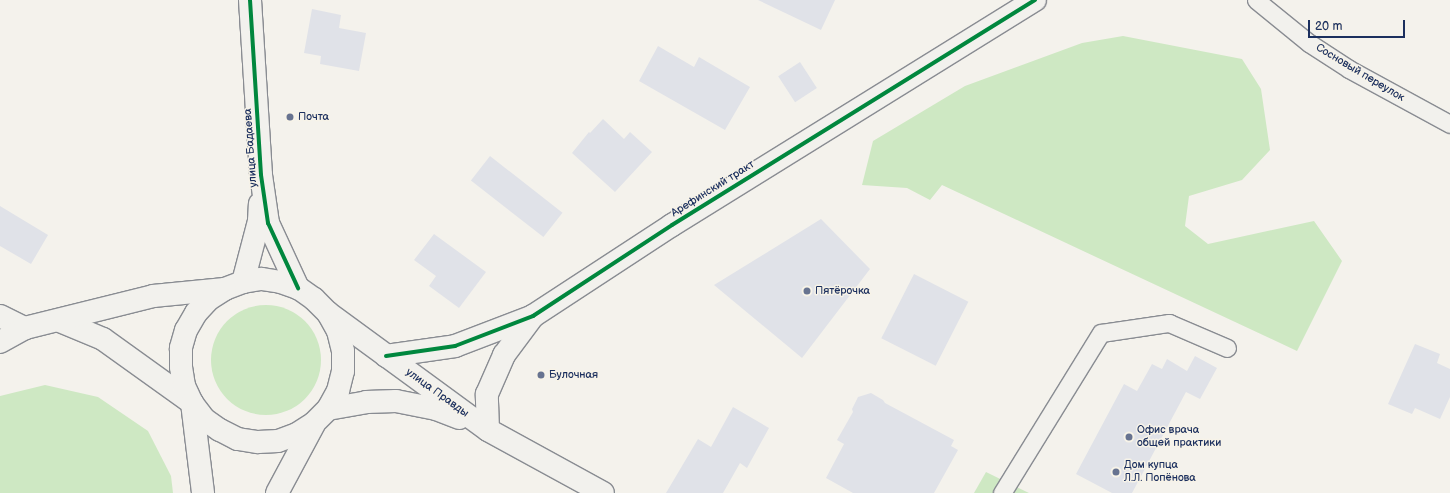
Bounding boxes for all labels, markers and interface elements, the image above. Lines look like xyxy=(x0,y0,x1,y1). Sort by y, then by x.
scale bar xyxy=(1310,12,1407,38)
text: 20 m xyxy=(1315,19,1342,34)
street label: Сосновый переулок xyxy=(1313,41,1407,105)
street label: улица Бадаева xyxy=(242,108,260,188)
place label: Почта xyxy=(298,110,329,124)
marker: Почта xyxy=(285,112,295,122)
street label: Арефинский тракт xyxy=(669,158,757,220)
place label: Пятёрочка xyxy=(815,284,870,298)
marker: Пятёрочка xyxy=(802,286,812,296)
street label: улица Правды xyxy=(403,366,471,420)
place label: Булочная xyxy=(549,368,598,382)
marker: Булочная xyxy=(536,370,546,380)
place label: Офис врача общей практики xyxy=(1137,424,1221,450)
marker: Офис врача общей практики xyxy=(1124,432,1134,442)
place label: Дом купца Л.Л. Попёнова xyxy=(1124,459,1196,485)
marker: Дом купца Л.Л. Попёнова xyxy=(1111,467,1121,477)

